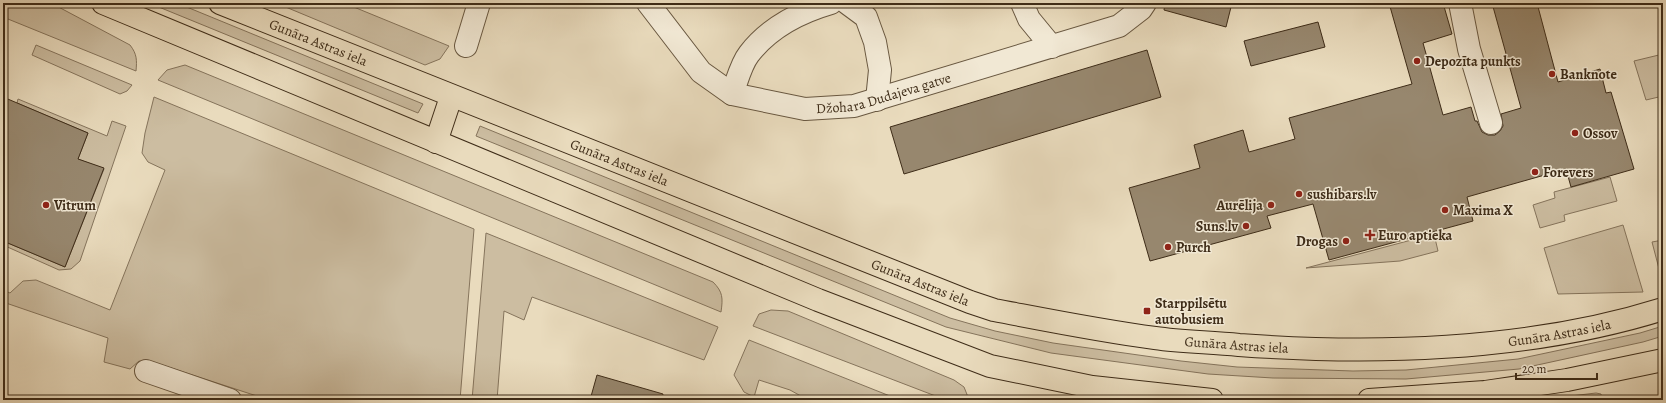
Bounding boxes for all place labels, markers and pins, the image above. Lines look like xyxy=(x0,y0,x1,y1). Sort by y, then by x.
place label: Depozīta punkts xyxy=(1425,52,1521,71)
marker: Depozīta punkts xyxy=(1412,56,1422,66)
place label: Banknote xyxy=(1560,65,1617,84)
marker: Banknote xyxy=(1547,69,1557,79)
place label: Ossov xyxy=(1583,124,1618,143)
marker: Ossov xyxy=(1570,128,1580,138)
place label: Forevers xyxy=(1543,163,1594,182)
marker: Forevers xyxy=(1530,167,1540,177)
place label: sushibars.lv xyxy=(1307,185,1377,204)
marker: sushibars.lv xyxy=(1294,189,1304,199)
place label: Vitrum xyxy=(53,196,96,215)
place label: Aurēlija xyxy=(1216,196,1263,215)
marker: Vitrum xyxy=(41,200,51,210)
marker: Aurēlija xyxy=(1266,200,1276,210)
place label: Maxima X xyxy=(1453,201,1513,220)
marker: Maxima X xyxy=(1440,205,1450,215)
place label: Suns.lv xyxy=(1196,217,1238,236)
marker: Suns.lv xyxy=(1241,221,1251,231)
place label: Euro aptieka xyxy=(1378,226,1452,245)
marker: Euro aptieka xyxy=(1365,230,1375,240)
place label: Drogas xyxy=(1296,232,1338,251)
marker: Drogas xyxy=(1341,236,1351,246)
place label: Purch xyxy=(1176,238,1211,257)
marker: Purch xyxy=(1163,242,1173,252)
place label: Starppilsētu autobusiem xyxy=(1155,294,1227,329)
marker: Starppilsētu autobusiem xyxy=(1142,306,1152,316)

